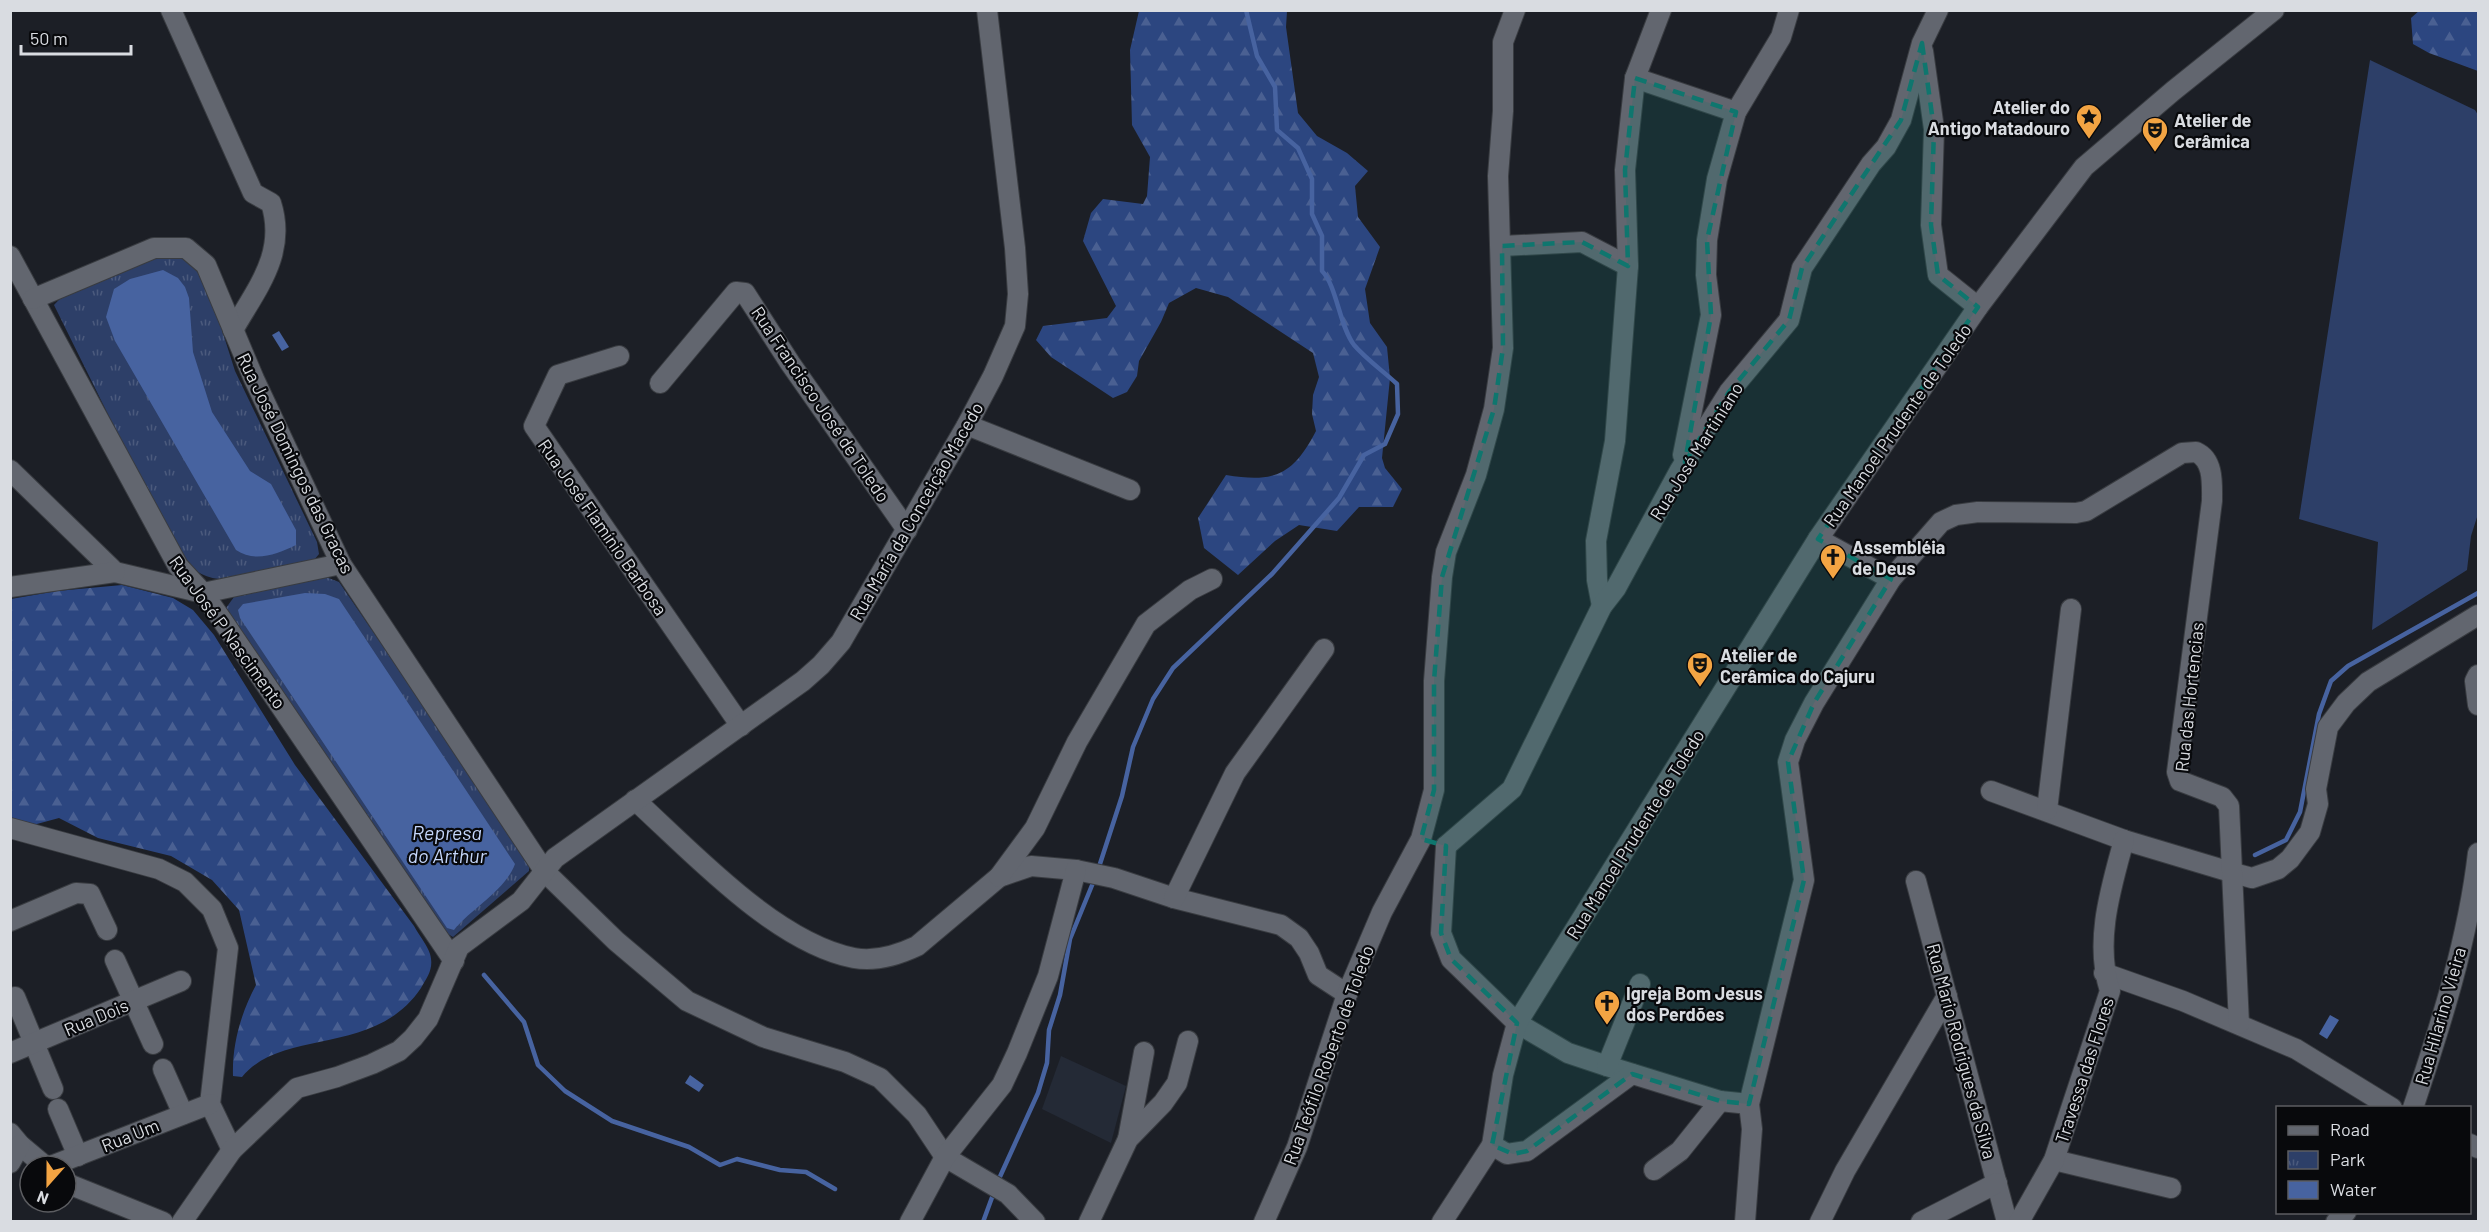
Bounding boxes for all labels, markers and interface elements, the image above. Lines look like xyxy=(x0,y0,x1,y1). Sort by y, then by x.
scale bar xyxy=(21,18,130,56)
text: 50 m xyxy=(30,27,68,49)
place label: Atelier do Antigo Matadouro xyxy=(1928,96,2070,139)
place icon: Atelier do Antigo Matadouro xyxy=(2074,102,2104,140)
place label: Atelier de Cerâmica xyxy=(2174,109,2252,152)
theatre icon: Atelier de Cerâmica xyxy=(2140,115,2170,153)
street label: Rua Francisco José de Toledo xyxy=(747,302,895,506)
street label: Rua Manoel Prudente de Toledo xyxy=(1818,319,1976,531)
street label: Rua José Domingos das Gracas xyxy=(233,349,359,577)
street label: Rua José Martiniano xyxy=(1645,378,1747,524)
street label: Rua Maria da Conceição Macedo xyxy=(844,398,988,624)
street label: Rua José Flamínio Barbosa xyxy=(534,435,672,619)
place label: Assembléia de Deus xyxy=(1852,536,1945,579)
church icon: Assembléia de Deus xyxy=(1818,542,1848,580)
street label: Rua José P Nascimento xyxy=(165,551,291,713)
street label: Rua das Hortencias xyxy=(2170,621,2208,773)
place label: Atelier de Cerâmica do Cajuru xyxy=(1720,644,1875,687)
theatre icon: Atelier de Cerâmica do Cajuru xyxy=(1685,650,1715,688)
street label: Rua Manoel Prudente de Toledo xyxy=(1561,725,1709,943)
water label: Represa do Arthur xyxy=(407,820,488,867)
street label: Rua Mario Rodrigues da Silva xyxy=(1923,941,2001,1161)
street label: Rua Teófilo Roberto de Toledo xyxy=(1278,942,1378,1168)
street label: Rua Hilarino Vieira xyxy=(2410,945,2470,1087)
place label: Igreja Bom Jesus dos Perdões xyxy=(1626,982,1763,1025)
church icon: Igreja Bom Jesus dos Perdões xyxy=(1592,988,1622,1026)
street label: Rua Dois xyxy=(61,994,131,1040)
street label: Travessa das Flores xyxy=(2050,994,2118,1146)
legend xyxy=(2276,1106,2471,1214)
street label: Rua Um xyxy=(98,1114,162,1156)
text: Road xyxy=(2330,1118,2370,1140)
text: Park xyxy=(2330,1148,2365,1170)
north arrow xyxy=(18,1154,78,1214)
text: Water xyxy=(2330,1178,2377,1200)
text: N xyxy=(34,1188,51,1209)

